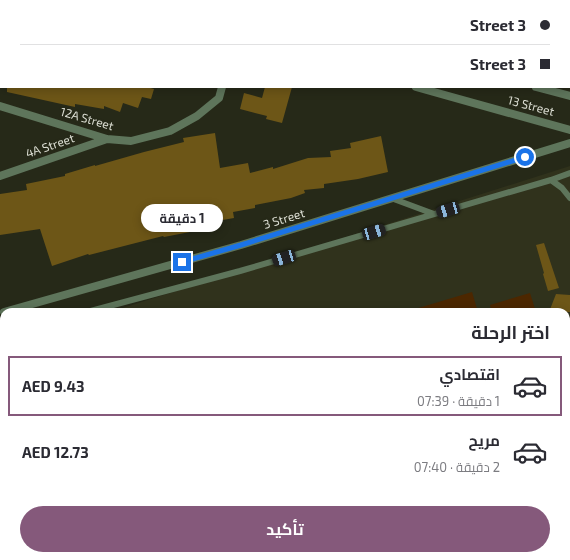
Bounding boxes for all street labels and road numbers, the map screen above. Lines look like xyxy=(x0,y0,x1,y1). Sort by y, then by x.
street label: 13 Street xyxy=(507,92,556,118)
street label: 12A Street xyxy=(59,104,116,132)
street label: 4A Street xyxy=(23,130,76,160)
street label: 3 Street xyxy=(261,205,307,231)

